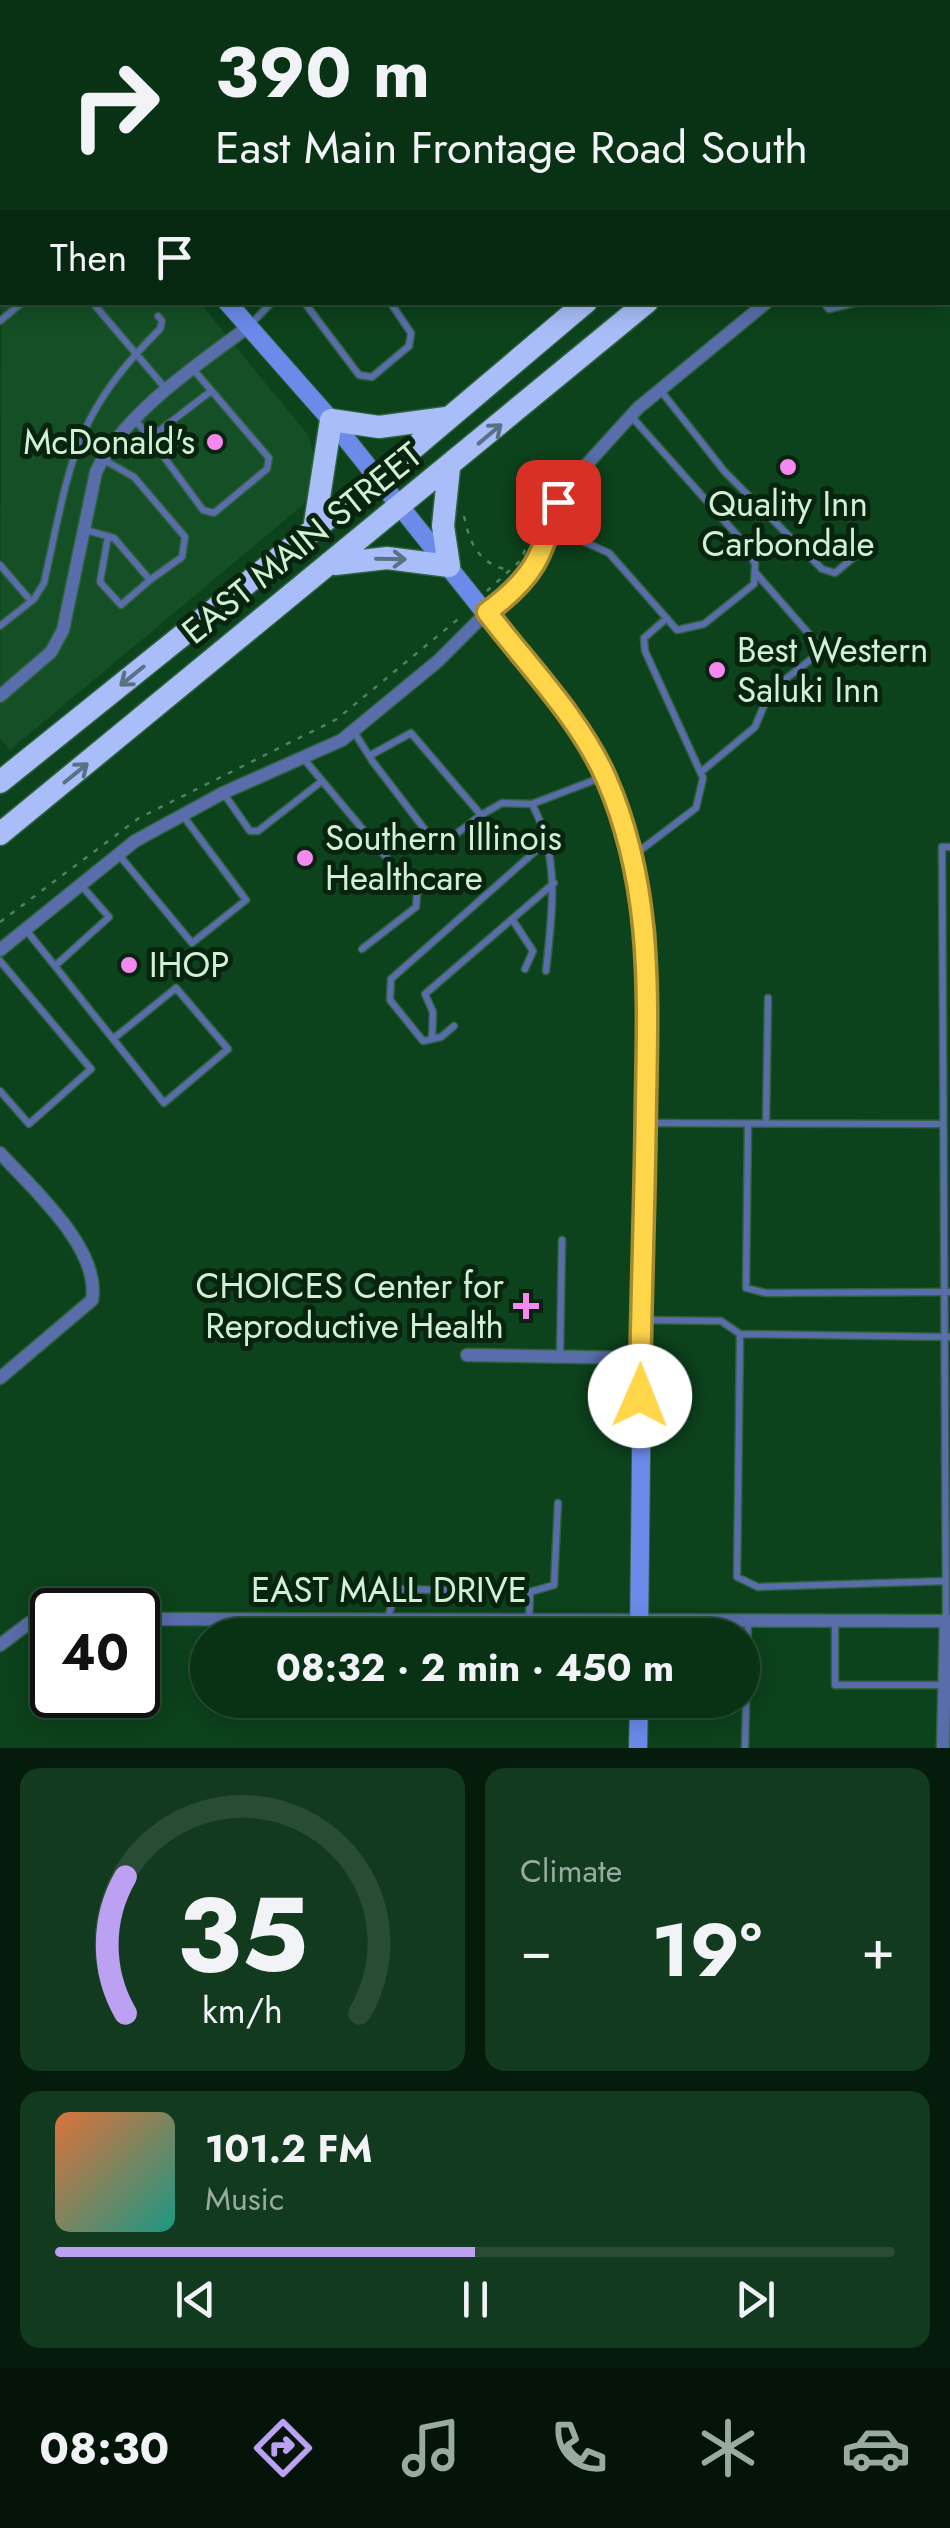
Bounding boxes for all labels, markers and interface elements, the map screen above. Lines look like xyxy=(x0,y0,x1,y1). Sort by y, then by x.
text: 390 m xyxy=(215,22,430,123)
icon: right xyxy=(50,40,180,170)
text: East Main Frontage Road South xyxy=(215,115,808,180)
text: Then xyxy=(50,230,127,285)
icon: arrive xyxy=(147,230,202,285)
place label: McDonald's xyxy=(23,417,195,467)
one-way arrow xyxy=(476,423,502,445)
street label: EAST MAIN STREET xyxy=(171,430,433,656)
marker: McDonald's xyxy=(204,431,226,453)
marker: Quality Inn Carbondale xyxy=(777,456,799,478)
pin xyxy=(516,460,601,545)
icon: arrive xyxy=(531,475,586,530)
place label: Quality Inn Carbondale xyxy=(701,479,875,569)
one-way arrow xyxy=(374,550,406,568)
place label: Best Western Saluki Inn xyxy=(737,625,928,715)
marker: Best Western Saluki Inn xyxy=(706,659,728,681)
one-way arrow xyxy=(120,665,146,687)
one-way arrow xyxy=(62,762,88,784)
place label: Southern Illinois Healthcare xyxy=(325,813,562,903)
marker: Southern Illinois Healthcare xyxy=(294,847,316,869)
place label: IHOP xyxy=(149,940,229,990)
marker: IHOP xyxy=(118,954,140,976)
place label: CHOICES Center for Reproductive Health xyxy=(195,1261,504,1351)
marker: CHOICES Center for Reproductive Health xyxy=(513,1293,539,1319)
position arrow xyxy=(588,1344,692,1448)
street label: EAST MALL DRIVE xyxy=(251,1565,527,1615)
speed limit sign: 40 xyxy=(30,1588,160,1718)
text: 08:32 · 2 min · 450 m xyxy=(276,1640,674,1695)
text: Climate xyxy=(520,1848,622,1894)
text: 35 xyxy=(177,1860,308,2010)
text: 19° xyxy=(651,1896,762,2004)
text: − xyxy=(520,1910,552,1990)
text: + xyxy=(861,1910,895,1990)
text: km/h xyxy=(202,1985,283,2036)
text: 101.2 FM xyxy=(205,2121,372,2176)
text: Music xyxy=(205,2176,284,2222)
icon: previous xyxy=(168,2272,223,2327)
icon: pause xyxy=(448,2272,503,2327)
icon: next xyxy=(728,2272,783,2327)
icon: directions xyxy=(248,2413,318,2483)
icon: music xyxy=(396,2413,466,2483)
icon: phone xyxy=(544,2413,614,2483)
icon: climate xyxy=(693,2413,763,2483)
icon: car xyxy=(841,2413,911,2483)
text: 08:30 xyxy=(39,2416,169,2481)

